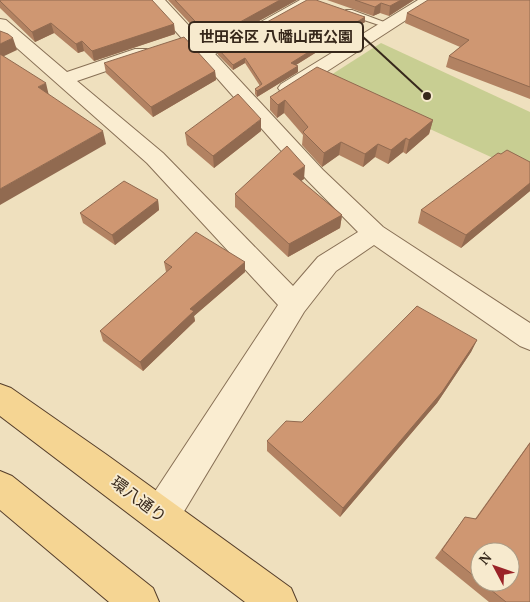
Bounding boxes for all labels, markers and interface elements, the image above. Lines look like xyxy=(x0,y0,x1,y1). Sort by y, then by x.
callout: 世田谷区 八幡山西公園 xyxy=(189,22,363,52)
text: 世田谷区 八幡山西公園 xyxy=(199,26,353,46)
street label: 環八通り xyxy=(107,471,171,527)
north arrow xyxy=(470,542,520,592)
text: N xyxy=(474,548,496,568)

